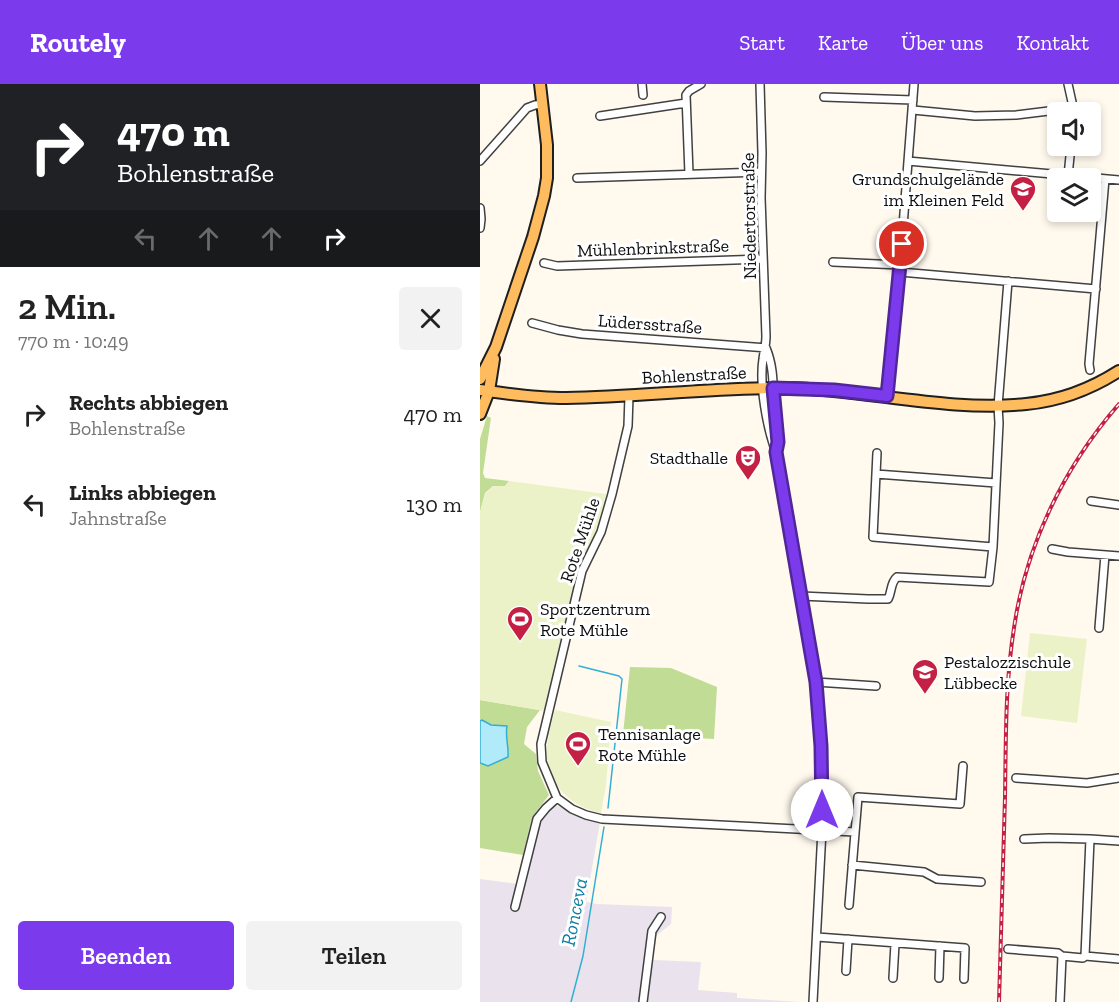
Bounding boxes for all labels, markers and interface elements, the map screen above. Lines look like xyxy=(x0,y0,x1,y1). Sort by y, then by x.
text: Routely xyxy=(30,26,126,59)
text: Start xyxy=(739,30,785,55)
text: Karte xyxy=(818,30,868,55)
text: Über uns xyxy=(901,30,983,55)
text: Kontakt xyxy=(1016,30,1089,55)
map controls xyxy=(1047,102,1101,222)
button: sound xyxy=(1047,102,1101,156)
text: 470 m xyxy=(117,106,230,157)
icon: right xyxy=(18,108,96,186)
street label: Niedertorstraße xyxy=(737,152,761,280)
text: Bohlenstraße xyxy=(117,157,274,189)
place label: Grundschulgelände im Kleinen Feld xyxy=(852,168,1004,211)
button: layers xyxy=(1047,168,1101,222)
school or university icon: Grundschulgelände im Kleinen Feld xyxy=(1008,174,1038,212)
pin xyxy=(876,218,927,269)
icon: left xyxy=(129,222,162,255)
icon: ahead xyxy=(192,222,225,255)
icon: ahead xyxy=(255,222,288,255)
icon: right xyxy=(318,222,351,255)
icon: arrive xyxy=(885,227,918,260)
street label: Mühlenbrinkstraße xyxy=(577,234,729,262)
text: 2 Min. xyxy=(18,285,116,328)
button: close xyxy=(399,287,462,350)
street label: Lüdersstraße xyxy=(597,309,703,339)
text: 770 m · 10:49 xyxy=(18,329,129,353)
street label: Bohlenstraße xyxy=(641,361,747,389)
text: Rechts abbiegen xyxy=(69,389,228,416)
icon: right xyxy=(18,398,51,431)
text: 470 m xyxy=(403,401,462,428)
text: Bohlenstraße xyxy=(69,416,185,440)
theatre icon: Stadthalle xyxy=(733,443,763,481)
place label: Stadthalle xyxy=(650,447,728,469)
text: Links abbiegen xyxy=(69,479,216,506)
icon: left xyxy=(18,488,51,521)
text: 130 m xyxy=(406,491,462,518)
street label: Rote Mühle xyxy=(555,495,605,585)
text: Jahnstraße xyxy=(69,506,167,530)
place label: Sportzentrum Rote Mühle xyxy=(540,598,650,641)
sports icon: Sportzentrum Rote Mühle xyxy=(505,604,535,642)
place label: Pestalozzischule Lübbecke xyxy=(944,651,1071,694)
school or university icon: Pestalozzischule Lübbecke xyxy=(910,657,940,695)
place label: Tennisanlage Rote Mühle xyxy=(598,723,701,766)
sports icon: Tennisanlage Rote Mühle xyxy=(563,729,593,767)
position arrow xyxy=(790,778,854,842)
water label: Ronceva xyxy=(556,876,592,948)
button: Beenden xyxy=(18,921,234,990)
button: Teilen xyxy=(246,921,462,990)

